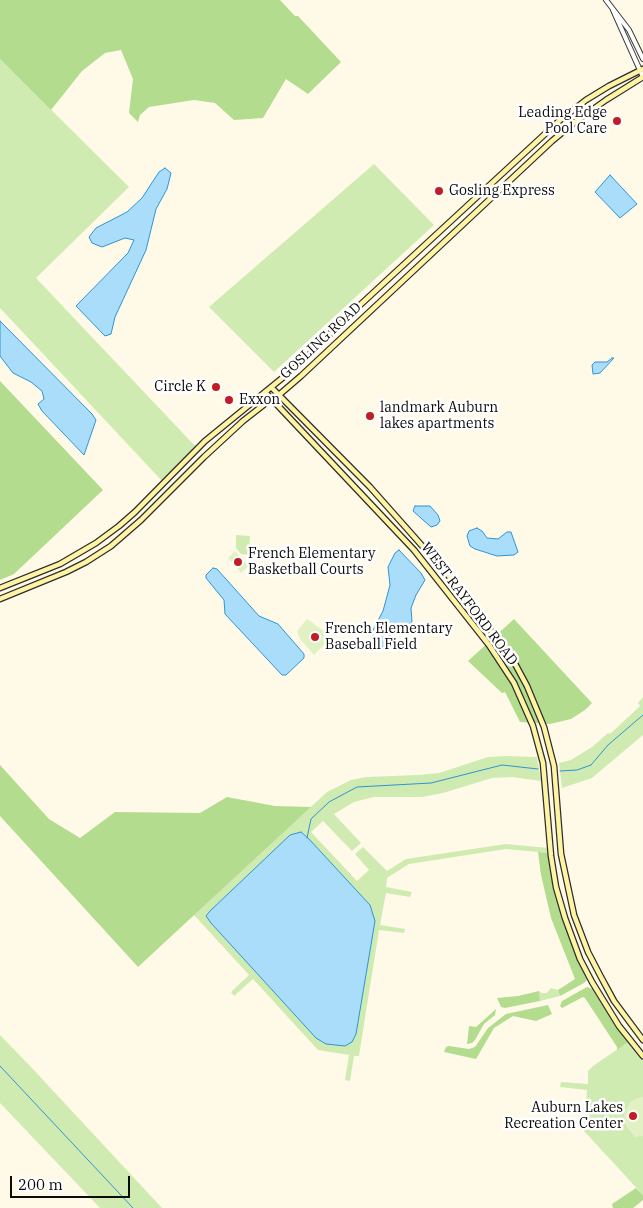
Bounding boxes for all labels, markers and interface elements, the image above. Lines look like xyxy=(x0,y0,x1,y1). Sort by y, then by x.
place label: Leading Edge Pool Care xyxy=(518,105,607,138)
marker: Leading Edge Pool Care xyxy=(611,115,623,127)
place label: Gosling Express xyxy=(449,183,555,199)
marker: Gosling Express xyxy=(433,185,445,197)
street label: GOSLING ROAD xyxy=(277,299,365,383)
place label: Circle K xyxy=(154,379,206,395)
marker: Circle K xyxy=(210,381,222,393)
place label: Exxon xyxy=(239,392,280,408)
marker: Exxon xyxy=(223,394,235,406)
place label: landmark Auburn lakes apartments xyxy=(380,400,498,432)
marker: landmark Auburn lakes apartments xyxy=(364,410,376,422)
street label: WEST RAYFORD ROAD xyxy=(417,539,521,669)
place label: French Elementary Basketball Courts xyxy=(248,546,375,578)
marker: French Elementary Basketball Courts xyxy=(232,556,244,568)
place label: French Elementary Baseball Field xyxy=(325,621,452,654)
marker: French Elementary Baseball Field xyxy=(309,631,321,643)
place label: Auburn Lakes Recreation Center xyxy=(504,1100,623,1132)
marker: Auburn Lakes Recreation Center xyxy=(627,1110,639,1122)
scale bar xyxy=(12,1166,132,1198)
text: 200 m xyxy=(18,1175,63,1194)

